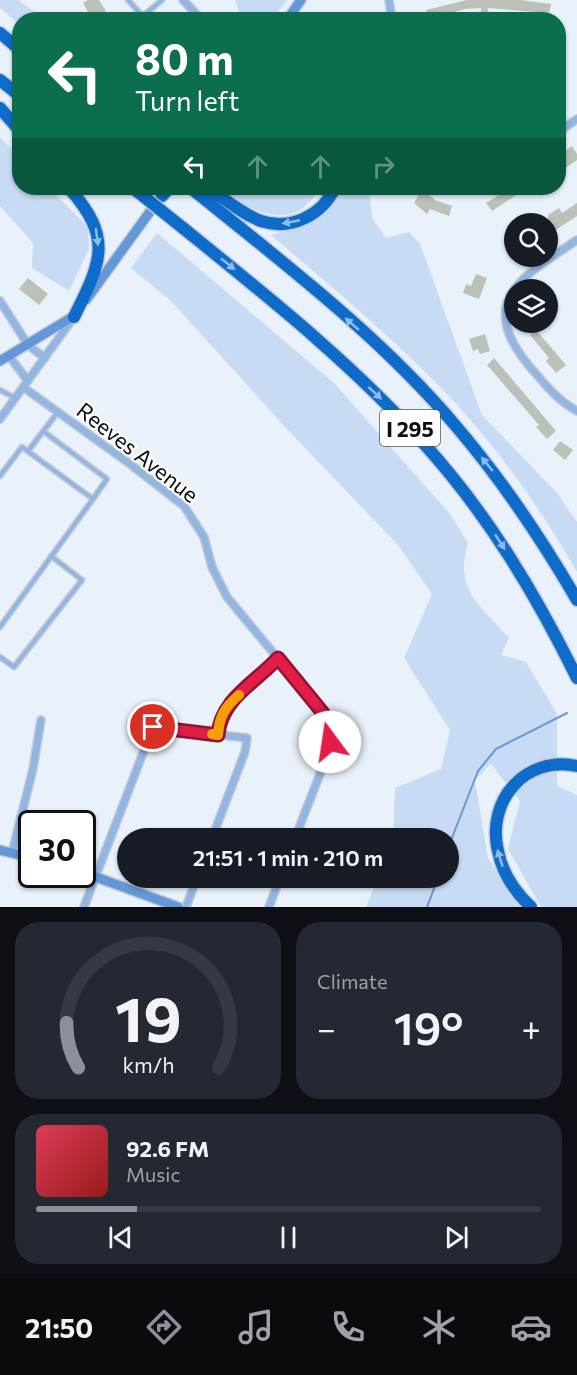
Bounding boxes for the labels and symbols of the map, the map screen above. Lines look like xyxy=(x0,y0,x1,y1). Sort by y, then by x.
one-way arrow xyxy=(281,218,300,227)
one-way arrow xyxy=(93,227,102,246)
one-way arrow xyxy=(220,258,236,271)
one-way arrow xyxy=(345,318,360,331)
one-way arrow xyxy=(368,385,382,399)
street label: Reeves Avenue xyxy=(72,396,204,508)
road number: I 295 xyxy=(380,410,440,446)
one-way arrow xyxy=(481,456,494,472)
one-way arrow xyxy=(494,533,506,549)
pin xyxy=(127,701,178,752)
position arrow xyxy=(298,710,362,774)
speed limit sign: 30 xyxy=(18,810,96,888)
one-way arrow xyxy=(495,849,504,867)

